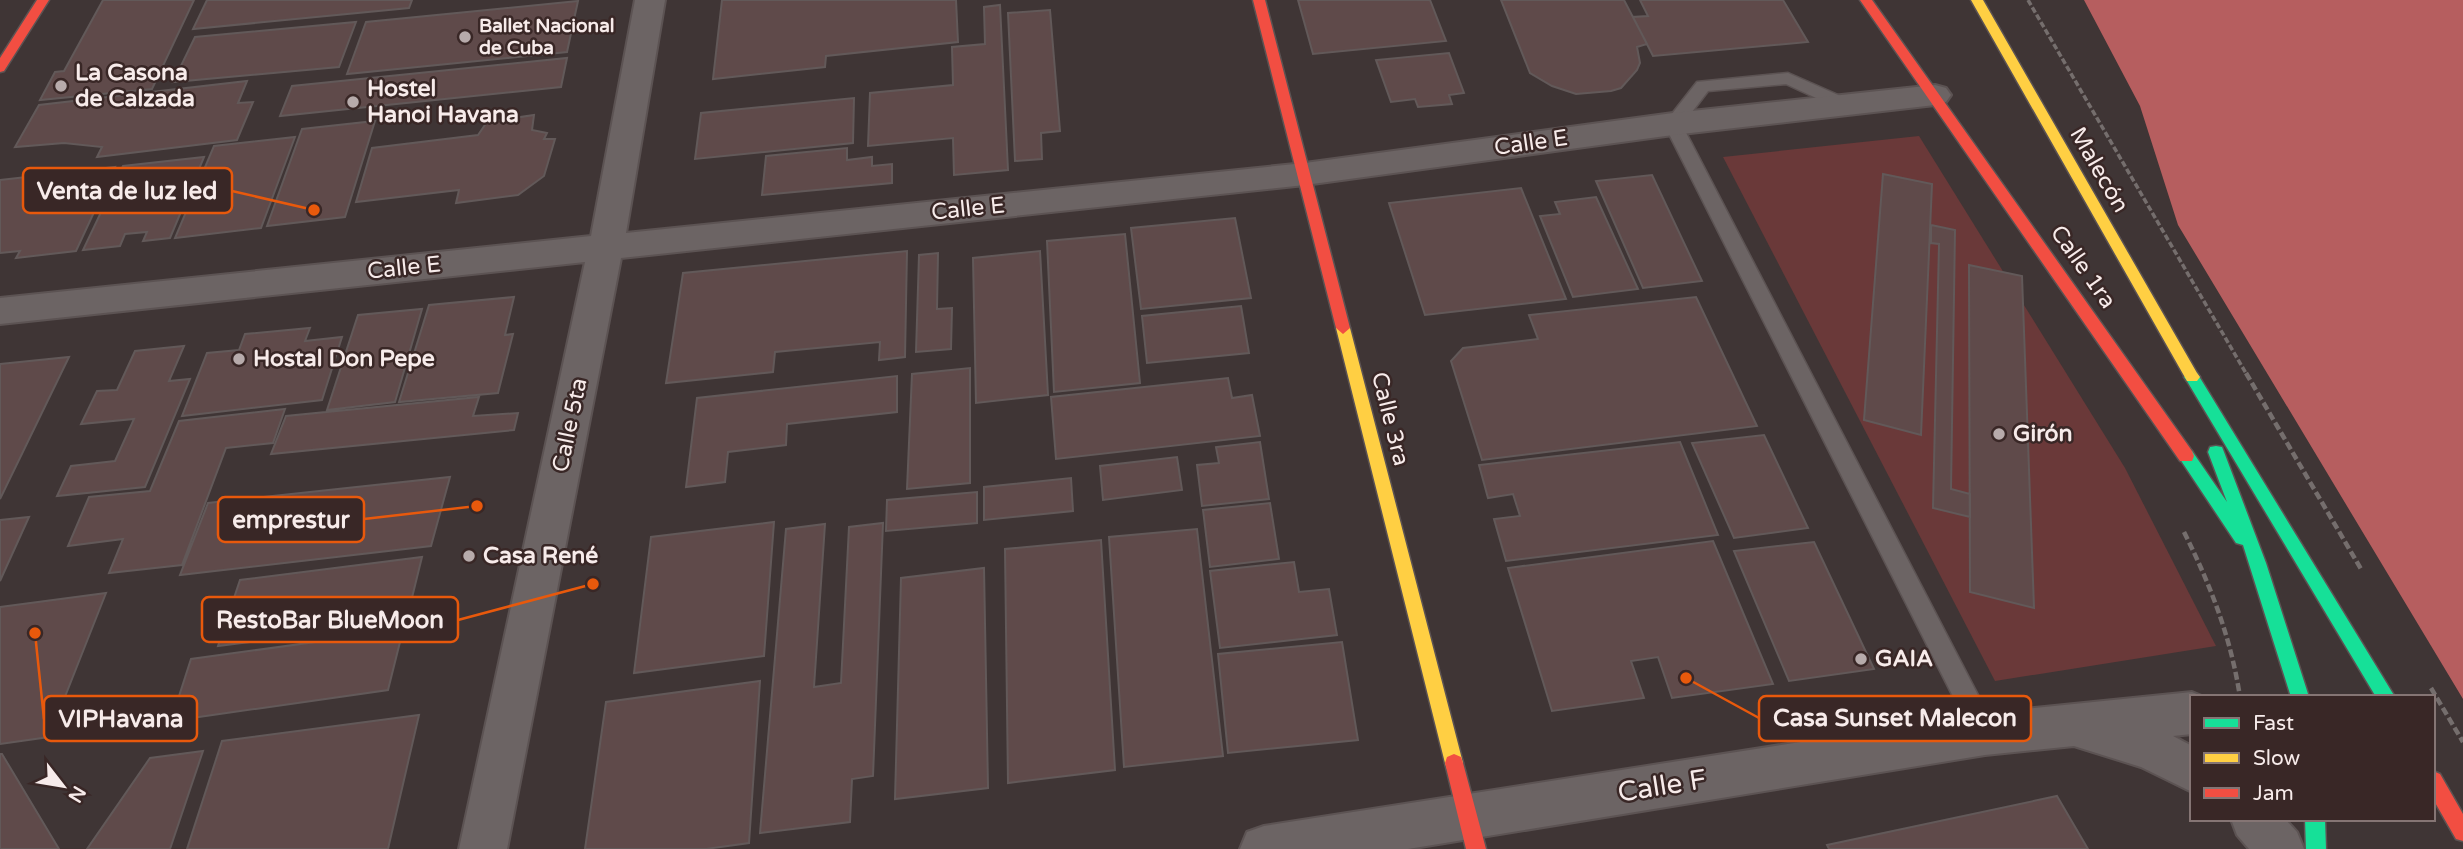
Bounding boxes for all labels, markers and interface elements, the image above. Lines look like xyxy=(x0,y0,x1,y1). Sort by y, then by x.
place label: Ballet Nacional de Cuba xyxy=(479,15,615,59)
marker: Ballet Nacional de Cuba xyxy=(457,29,473,45)
place label: La Casona de Calzada xyxy=(75,59,195,113)
place label: Hostel Hanoi Havana xyxy=(367,75,519,129)
marker: La Casona de Calzada xyxy=(53,78,69,94)
marker: Hostel Hanoi Havana xyxy=(345,94,361,110)
street label: Malecón xyxy=(2063,122,2135,218)
street label: Calle E xyxy=(1492,124,1570,162)
callout: Venta de luz led xyxy=(23,168,232,213)
text: Venta de luz led xyxy=(37,177,217,206)
street label: Calle E xyxy=(930,191,1006,227)
street label: Calle 1ra xyxy=(2044,220,2122,314)
street label: Calle E xyxy=(366,250,442,286)
place label: Hostal Don Pepe xyxy=(253,345,435,373)
marker: Hostal Don Pepe xyxy=(231,351,247,367)
street label: Calle 3ra xyxy=(1365,369,1415,469)
street label: Calle 5ta xyxy=(546,375,594,475)
place label: Girón xyxy=(2013,420,2073,448)
marker: Girón xyxy=(1991,426,2007,442)
callout: emprestur xyxy=(218,497,364,542)
text: emprestur xyxy=(232,506,351,535)
place label: Casa René xyxy=(483,542,598,570)
marker: Casa René xyxy=(461,548,477,564)
callout: RestoBar BlueMoon xyxy=(202,597,458,642)
text: RestoBar BlueMoon xyxy=(216,606,444,635)
place label: GAIA xyxy=(1875,645,1933,673)
marker: GAIA xyxy=(1853,651,1869,667)
legend xyxy=(2190,695,2435,821)
callout: VIPHavana xyxy=(44,696,197,741)
callout: Casa Sunset Malecon xyxy=(1759,696,2031,741)
text: Casa Sunset Malecon xyxy=(1773,704,2017,733)
text: VIPHavana xyxy=(58,705,184,734)
text: Fast xyxy=(2253,711,2294,736)
text: Slow xyxy=(2253,746,2301,771)
north arrow xyxy=(28,751,98,821)
street label: Calle F xyxy=(1615,762,1709,810)
text: Jam xyxy=(2253,781,2294,806)
text: N xyxy=(63,782,90,806)

